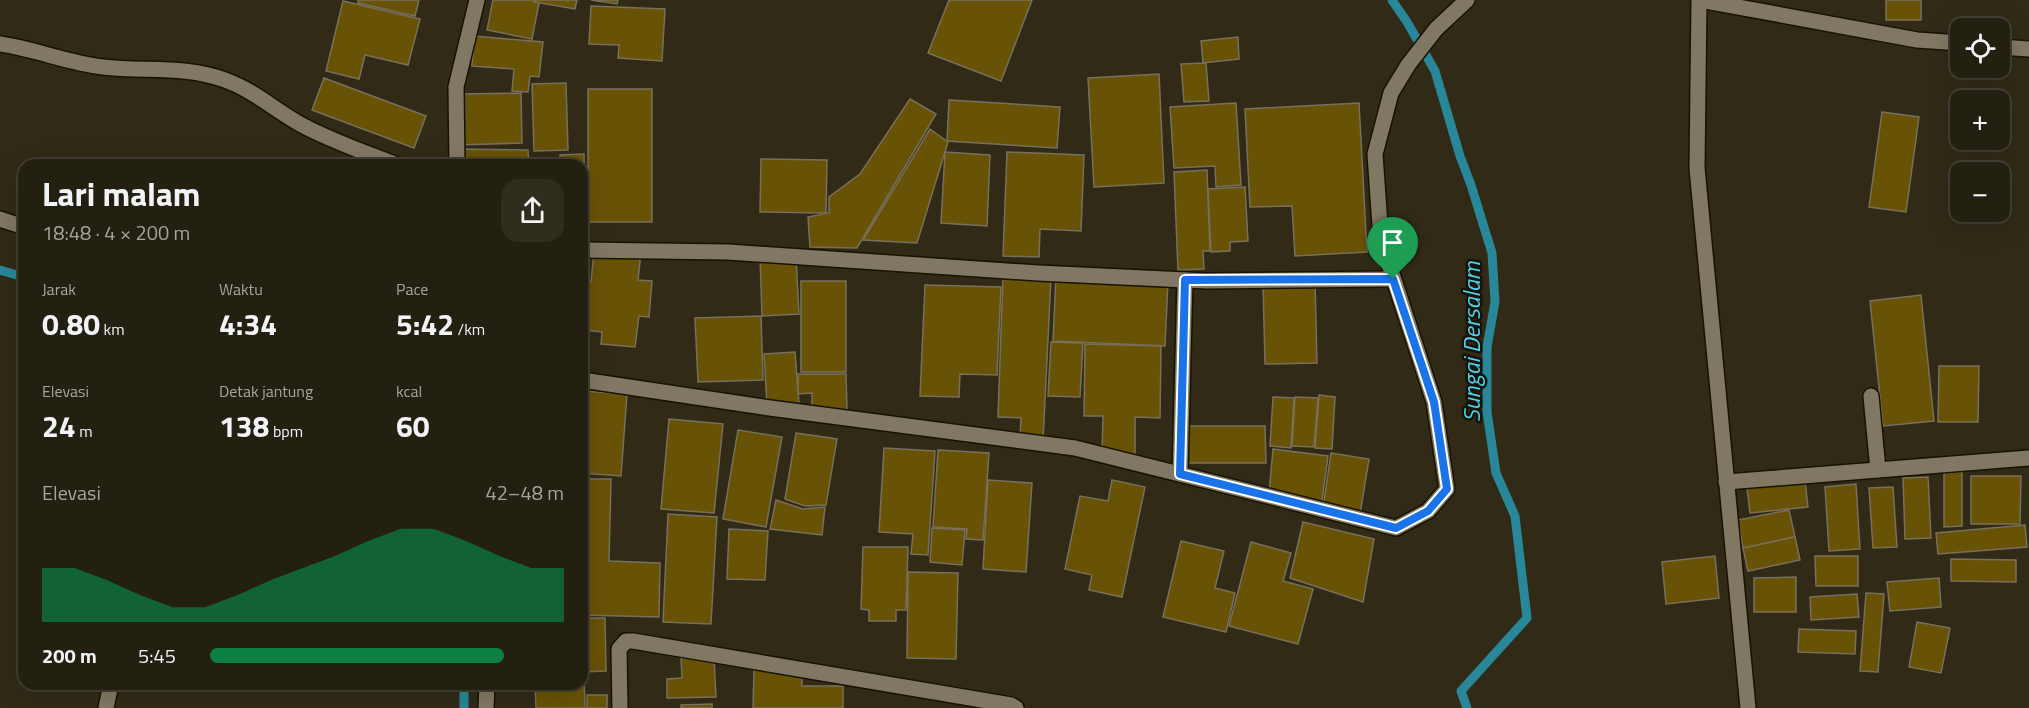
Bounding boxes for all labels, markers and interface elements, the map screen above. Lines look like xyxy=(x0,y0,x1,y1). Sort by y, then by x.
map controls xyxy=(1950,18,2010,222)
button: locate xyxy=(1950,18,2010,78)
button: + xyxy=(1950,90,2010,150)
button: − xyxy=(1950,162,2010,222)
text: Lari malam xyxy=(42,169,201,219)
button: share xyxy=(501,179,564,242)
text: 18:48 · 4 × 200 m xyxy=(42,217,190,248)
pin xyxy=(1367,217,1418,279)
icon: arrive xyxy=(1376,226,1409,259)
water label: Sungai Dersalam xyxy=(1453,260,1489,422)
text: Jarak xyxy=(42,277,76,301)
text: Waktu xyxy=(219,277,263,301)
text: Pace xyxy=(396,277,428,301)
text: 0.80 xyxy=(42,301,100,347)
text: 4:34 xyxy=(219,301,277,347)
text: 5:42 xyxy=(396,301,454,347)
text: km xyxy=(100,317,125,341)
text: /km xyxy=(454,317,485,341)
text: Elevasi xyxy=(42,379,89,403)
text: Detak jantung xyxy=(219,379,313,403)
text: kcal xyxy=(396,379,422,403)
text: 24 xyxy=(42,403,76,449)
text: 138 xyxy=(219,403,269,449)
text: 60 xyxy=(396,403,430,449)
text: m xyxy=(76,419,93,443)
text: bpm xyxy=(269,419,303,443)
text: Elevasi xyxy=(42,477,101,508)
text: 42–48 m xyxy=(485,477,564,508)
text: 200 m xyxy=(42,640,97,671)
text: 5:45 xyxy=(138,640,176,671)

